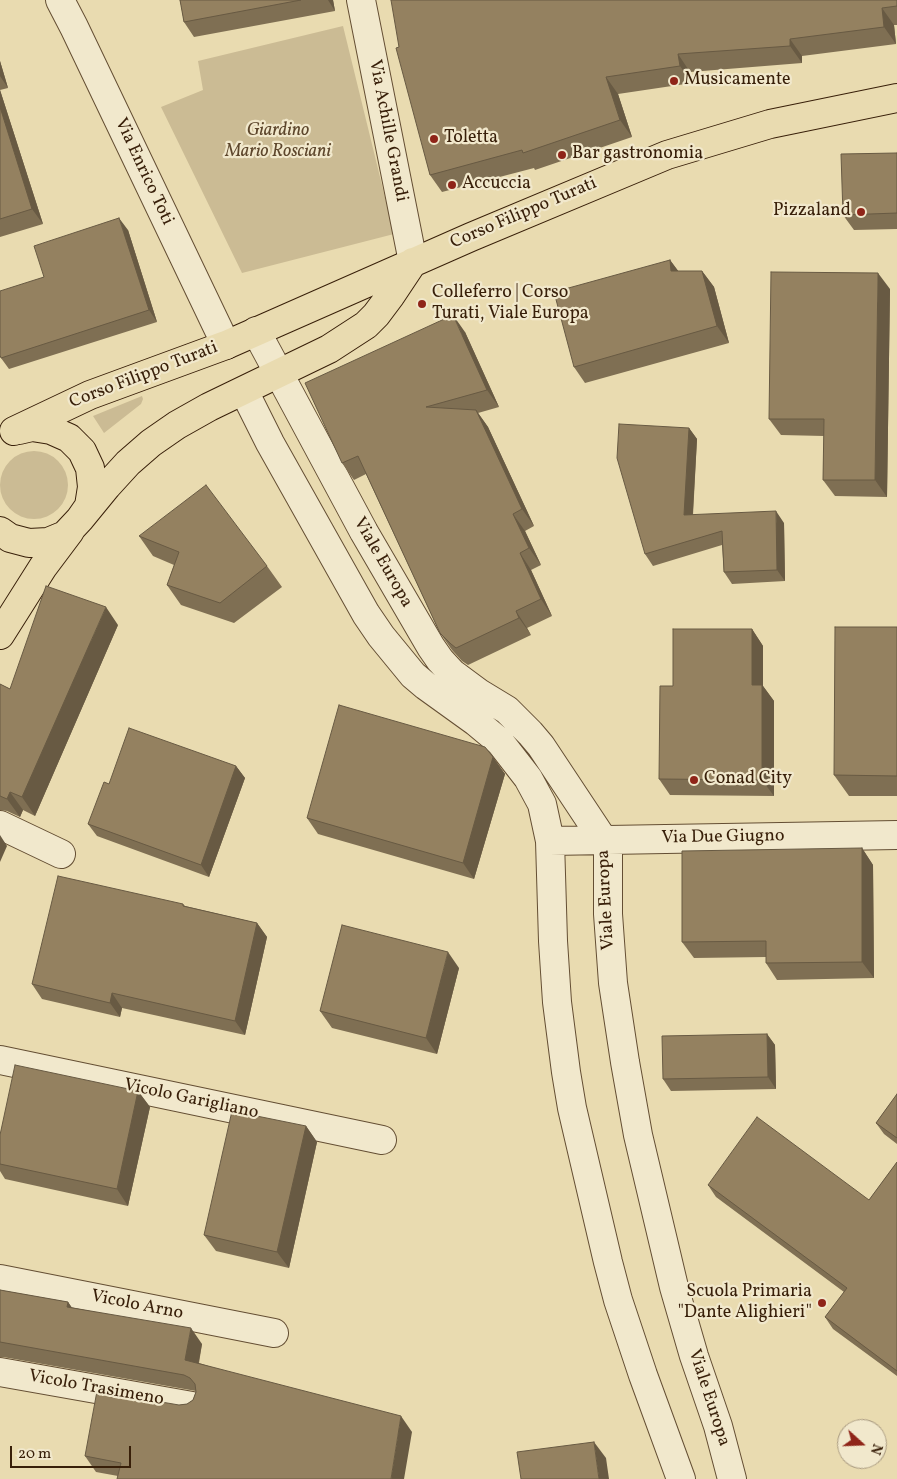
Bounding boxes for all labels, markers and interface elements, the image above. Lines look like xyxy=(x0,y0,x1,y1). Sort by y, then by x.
street label: Via Achille Grandi xyxy=(363,58,411,204)
place label: Musicamente xyxy=(684,70,791,92)
marker: Musicamente xyxy=(668,75,680,87)
street label: Via Enrico Toti xyxy=(109,115,177,229)
park label: Giardino Mario Rosciani xyxy=(225,121,331,163)
place label: Toletta xyxy=(444,128,498,150)
marker: Toletta xyxy=(428,133,440,145)
place label: Bar gastronomia xyxy=(572,144,703,166)
marker: Bar gastronomia xyxy=(556,149,568,161)
street label: Corso Filippo Turati xyxy=(447,173,601,255)
place label: Accuccia xyxy=(462,174,531,196)
marker: Accuccia xyxy=(446,179,458,191)
place label: Pizzaland xyxy=(773,201,851,223)
marker: Pizzaland xyxy=(855,206,867,218)
place label: Colleferro | Corso Turati, Viale Europa xyxy=(432,283,589,326)
marker: Colleferro | Corso Turati, Viale Europa xyxy=(416,298,428,310)
street label: Corso Filippo Turati xyxy=(67,338,221,414)
street label: Viale Europa xyxy=(347,514,417,612)
place label: Conad City xyxy=(704,769,792,791)
marker: Conad City xyxy=(688,774,700,786)
street label: Via Due Giugno xyxy=(661,826,785,850)
street label: Viale Europa xyxy=(594,849,620,951)
street label: Vicolo Garigliano xyxy=(122,1075,260,1125)
place label: Scuola Primaria "Dante Alighieri" xyxy=(678,1282,812,1325)
street label: Vicolo Arno xyxy=(89,1286,185,1326)
marker: Scuola Primaria "Dante Alighieri" xyxy=(816,1297,828,1309)
street label: Viale Europa xyxy=(682,1347,734,1449)
street label: Vicolo Trasimeno xyxy=(27,1366,165,1412)
north arrow xyxy=(837,1419,887,1469)
scale bar xyxy=(12,1436,134,1468)
text: N xyxy=(865,1441,886,1457)
text: 20 m xyxy=(18,1444,51,1465)

